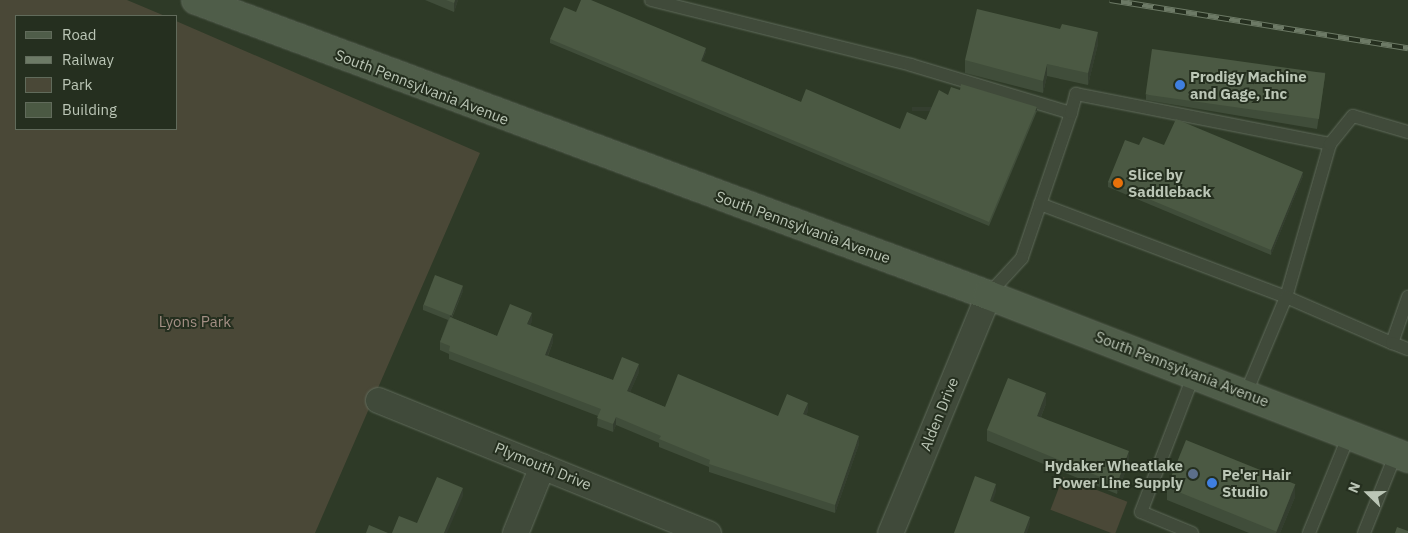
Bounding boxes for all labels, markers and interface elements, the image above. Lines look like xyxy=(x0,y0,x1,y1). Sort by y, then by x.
legend xyxy=(15,15,178,130)
text: Road xyxy=(62,25,97,44)
street label: South Pennsylvania Avenue xyxy=(333,46,511,128)
text: Railway xyxy=(62,50,114,69)
place label: Prodigy Machine and Gage, Inc xyxy=(1190,67,1307,102)
text: Park xyxy=(62,75,92,94)
marker: Prodigy Machine and Gage, Inc xyxy=(1174,79,1186,91)
text: Building xyxy=(62,100,117,119)
place label: Slice by Saddleback xyxy=(1128,165,1211,200)
marker: Slice by Saddleback xyxy=(1112,177,1124,189)
street label: South Pennsylvania Avenue xyxy=(713,187,893,267)
park label: Lyons Park xyxy=(159,313,231,331)
street label: South Pennsylvania Avenue xyxy=(1093,328,1271,410)
street label: Alden Drive xyxy=(916,375,962,453)
street label: Plymouth Drive xyxy=(492,438,594,494)
place label: Hydaker Wheatlake Power Line Supply xyxy=(1044,456,1183,491)
place label: Pe'er Hair Studio xyxy=(1222,465,1291,500)
marker: Hydaker Wheatlake Power Line Supply xyxy=(1187,468,1199,480)
north arrow xyxy=(1343,468,1393,518)
marker: Pe'er Hair Studio xyxy=(1206,477,1218,489)
text: N xyxy=(1344,479,1364,495)

